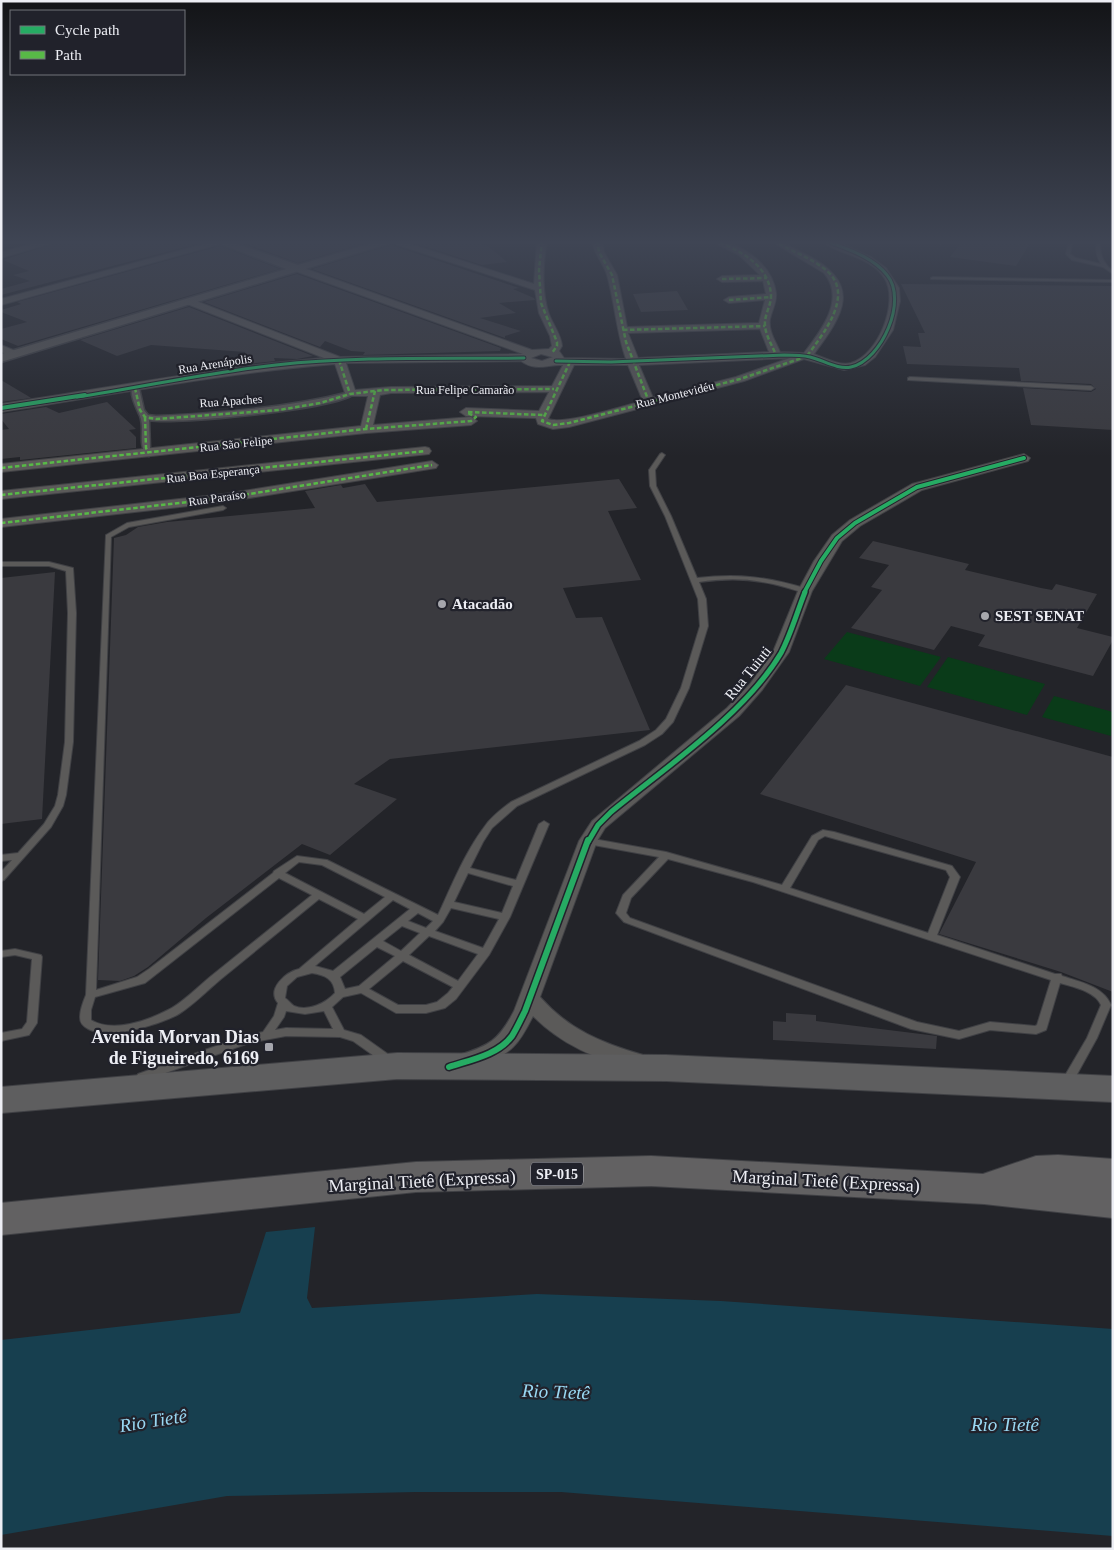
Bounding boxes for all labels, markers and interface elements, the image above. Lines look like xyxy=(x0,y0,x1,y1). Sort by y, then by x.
legend xyxy=(10,10,185,75)
text: Cycle path xyxy=(55,22,120,38)
text: Path xyxy=(55,47,82,63)
street label: Rua Arenápolis xyxy=(177,351,253,377)
street label: Rua Montevidéu xyxy=(634,378,716,412)
street label: Rua Felipe Camarão xyxy=(416,383,514,397)
street label: Rua Apaches xyxy=(199,392,263,410)
street label: Rua São Felipe xyxy=(199,433,273,455)
street label: Rua Boa Esperança xyxy=(166,462,261,486)
street label: Rua Paraíso xyxy=(187,487,247,509)
place label: Atacadão xyxy=(452,596,513,612)
marker: Atacadão xyxy=(436,598,448,610)
place label: SEST SENAT xyxy=(995,608,1084,624)
marker: SEST SENAT xyxy=(979,610,991,622)
street label: Rua Tuiuti xyxy=(722,643,774,703)
place label: Avenida Morvan Dias de Figueiredo, 6169 xyxy=(91,1027,259,1068)
marker: Avenida Morvan Dias de Figueiredo, 6169 xyxy=(263,1041,275,1053)
road number: SP-015 xyxy=(531,1162,583,1186)
street label: Marginal Tietê (Expressa) xyxy=(328,1166,516,1197)
street label: Marginal Tietê (Expressa) xyxy=(732,1166,920,1197)
water label: Rio Tietê xyxy=(521,1380,591,1403)
water label: Rio Tietê xyxy=(117,1405,189,1436)
water label: Rio Tietê xyxy=(970,1414,1040,1435)

